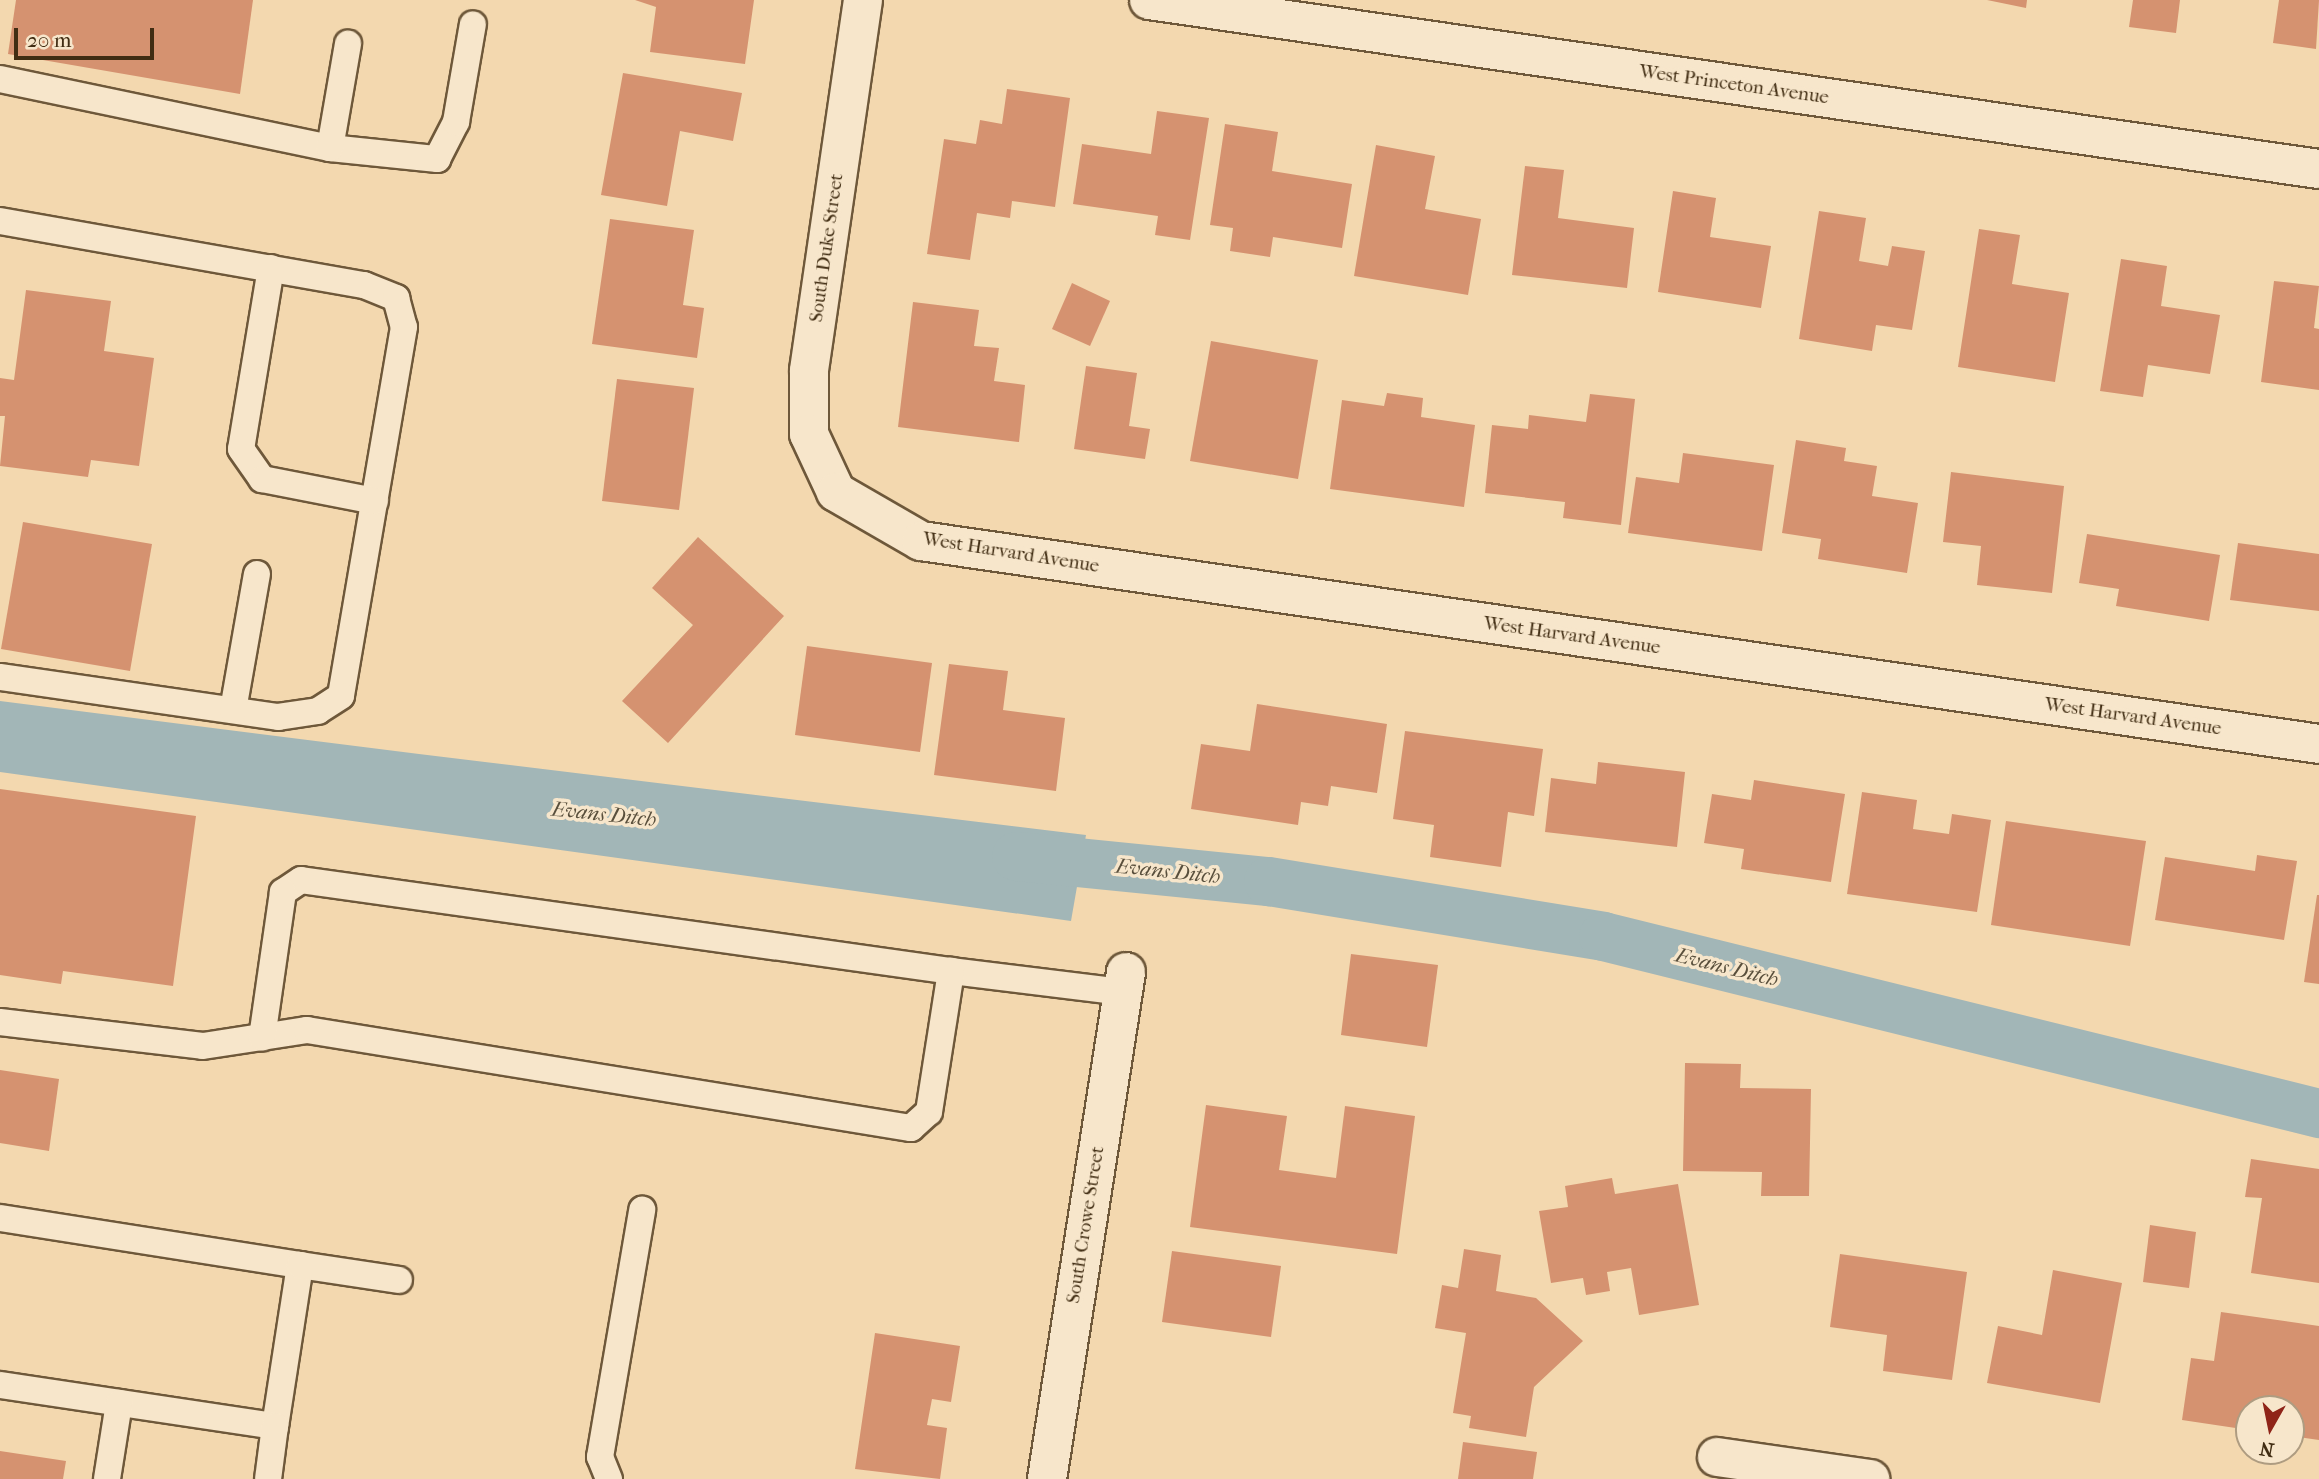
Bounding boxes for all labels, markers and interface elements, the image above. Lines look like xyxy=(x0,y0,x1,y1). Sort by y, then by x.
scale bar xyxy=(18,14,158,58)
text: 20 m xyxy=(27,28,71,52)
street label: West Princeton Avenue xyxy=(1638,60,1830,110)
street label: South Duke Street xyxy=(805,172,849,324)
street label: West Harvard Avenue xyxy=(921,528,1101,578)
street label: West Harvard Avenue xyxy=(1482,612,1662,660)
street label: West Harvard Avenue xyxy=(2043,693,2223,741)
water label: Evans Ditch xyxy=(550,796,658,832)
water label: Evans Ditch xyxy=(1114,853,1222,889)
water label: Evans Ditch xyxy=(1673,942,1781,992)
street label: South Crowe Street xyxy=(1062,1145,1110,1305)
north arrow xyxy=(2235,1395,2305,1465)
text: N xyxy=(2258,1437,2276,1461)

